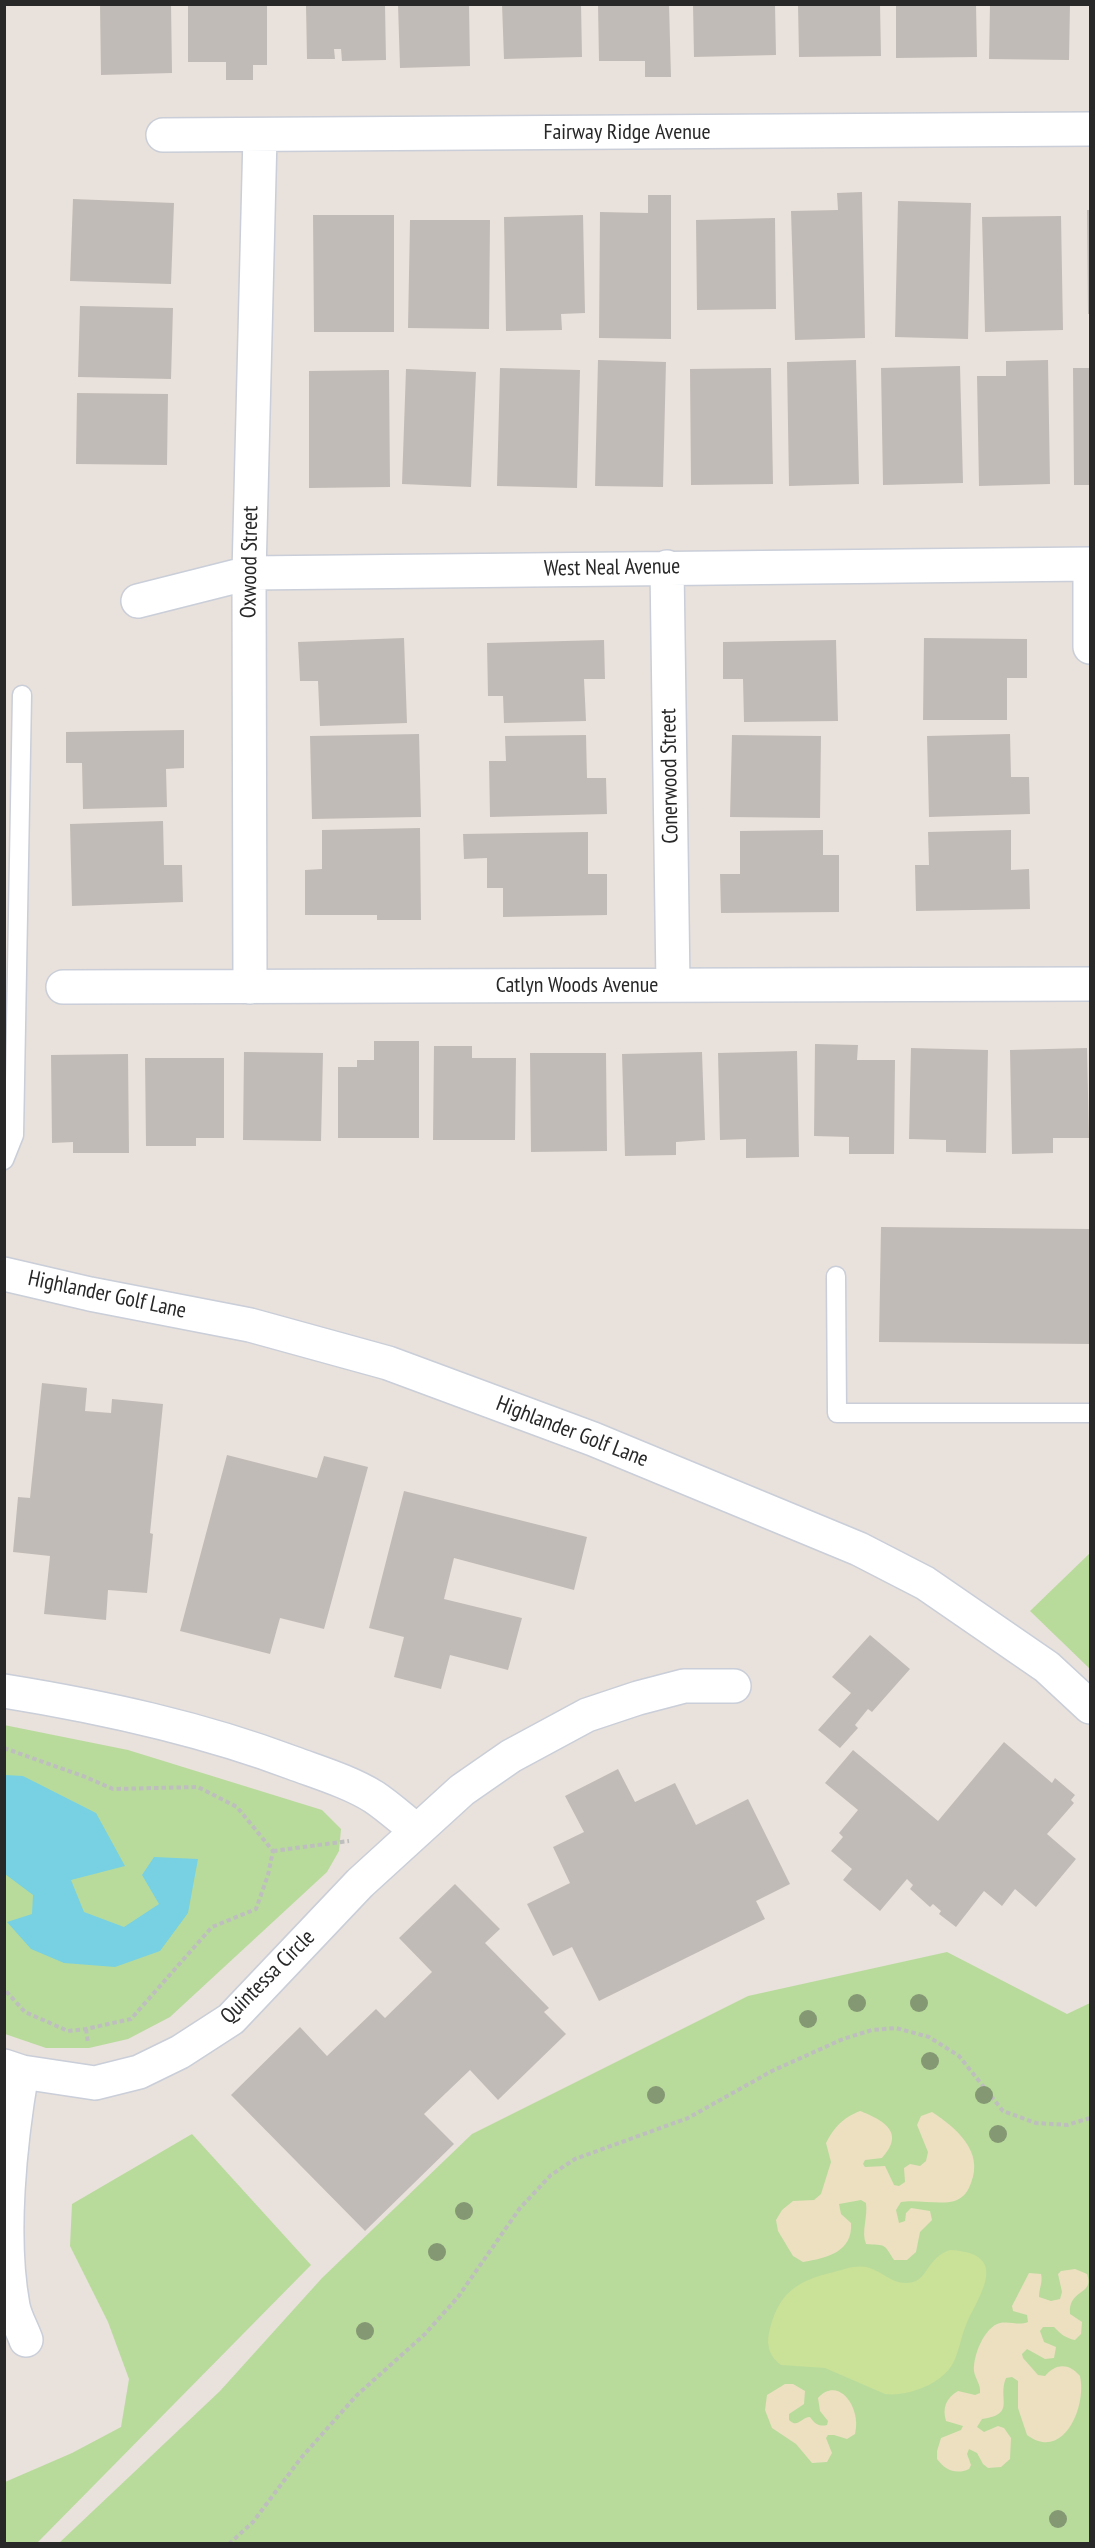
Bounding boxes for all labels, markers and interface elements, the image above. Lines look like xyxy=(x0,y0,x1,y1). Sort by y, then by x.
street label: Fairway Ridge Avenue xyxy=(543,120,711,146)
street label: Oxwood Street xyxy=(236,506,264,618)
street label: West Neal Avenue xyxy=(544,554,680,582)
street label: Conerwood Street xyxy=(656,708,684,844)
street label: Catlyn Woods Avenue xyxy=(496,973,658,999)
street label: Highlander Golf Lane xyxy=(26,1265,188,1325)
street label: Highlander Golf Lane xyxy=(492,1391,652,1473)
street label: Quintessa Circle xyxy=(215,1924,321,2030)

